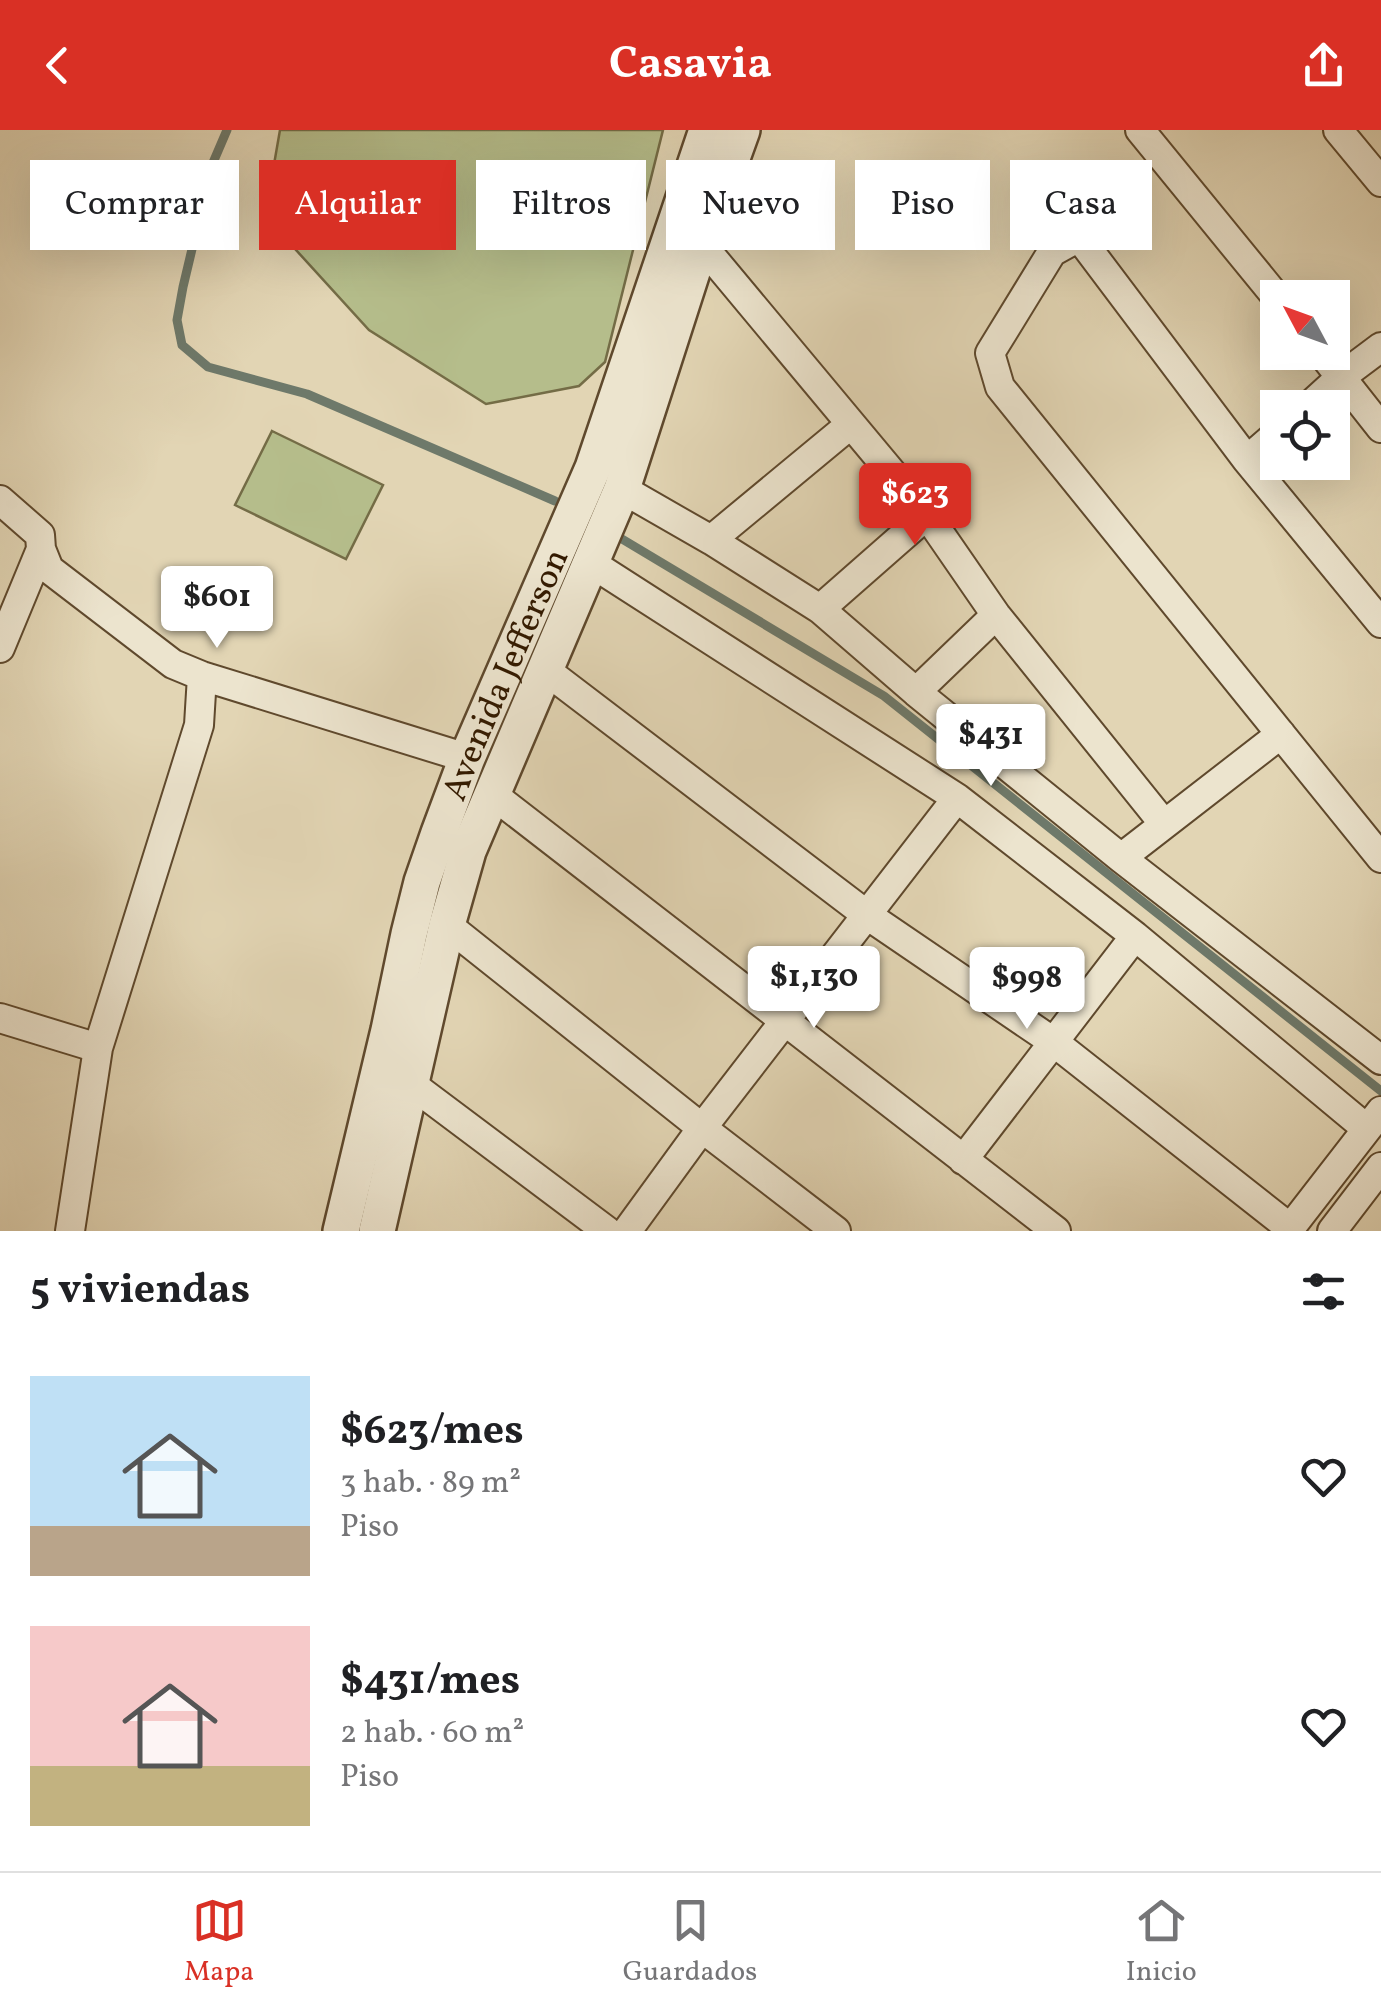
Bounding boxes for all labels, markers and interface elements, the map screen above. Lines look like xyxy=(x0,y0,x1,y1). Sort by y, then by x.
text: Casavia xyxy=(609,34,772,97)
icon: back xyxy=(30,38,85,93)
icon: share xyxy=(1296,38,1351,93)
chip: Comprar xyxy=(30,160,239,250)
chip: Alquilar xyxy=(259,160,456,250)
chip: Filtros xyxy=(476,160,646,250)
chip: Nuevo xyxy=(666,160,835,250)
chip: Piso xyxy=(855,160,990,250)
chip: Casa xyxy=(1010,160,1152,250)
north arrow xyxy=(1260,280,1350,370)
map controls xyxy=(1260,280,1350,480)
button: locate xyxy=(1260,390,1350,480)
pin: $623 xyxy=(856,463,974,548)
text: $623 xyxy=(881,473,949,517)
street label: Avenida Jefferson xyxy=(432,542,582,808)
pin: $601 xyxy=(158,566,276,651)
text: $601 xyxy=(183,576,251,620)
pin: $431 xyxy=(932,704,1050,789)
text: $431 xyxy=(958,714,1024,758)
pin: $1,130 xyxy=(733,946,895,1031)
pin: $998 xyxy=(968,947,1086,1032)
text: $1,130 xyxy=(770,956,858,1000)
text: $998 xyxy=(992,957,1062,1001)
text: 5 viviendas xyxy=(30,1262,250,1321)
icon: filters xyxy=(1296,1264,1351,1319)
text: $623/mes xyxy=(340,1403,524,1462)
icon: home xyxy=(110,1416,230,1536)
icon: heart xyxy=(1296,1449,1351,1504)
text: 3 hab. · 89 m² xyxy=(340,1462,521,1506)
text: Piso xyxy=(340,1506,399,1550)
text: $431/mes xyxy=(340,1653,520,1712)
icon: home xyxy=(110,1666,230,1786)
icon: heart xyxy=(1296,1699,1351,1754)
text: 2 hab. · 60 m² xyxy=(340,1712,524,1756)
text: Piso xyxy=(340,1756,399,1800)
tab: Mapa xyxy=(184,1893,254,1992)
tab: Guardados xyxy=(623,1893,757,1992)
tab: Inicio xyxy=(1126,1893,1197,1992)

